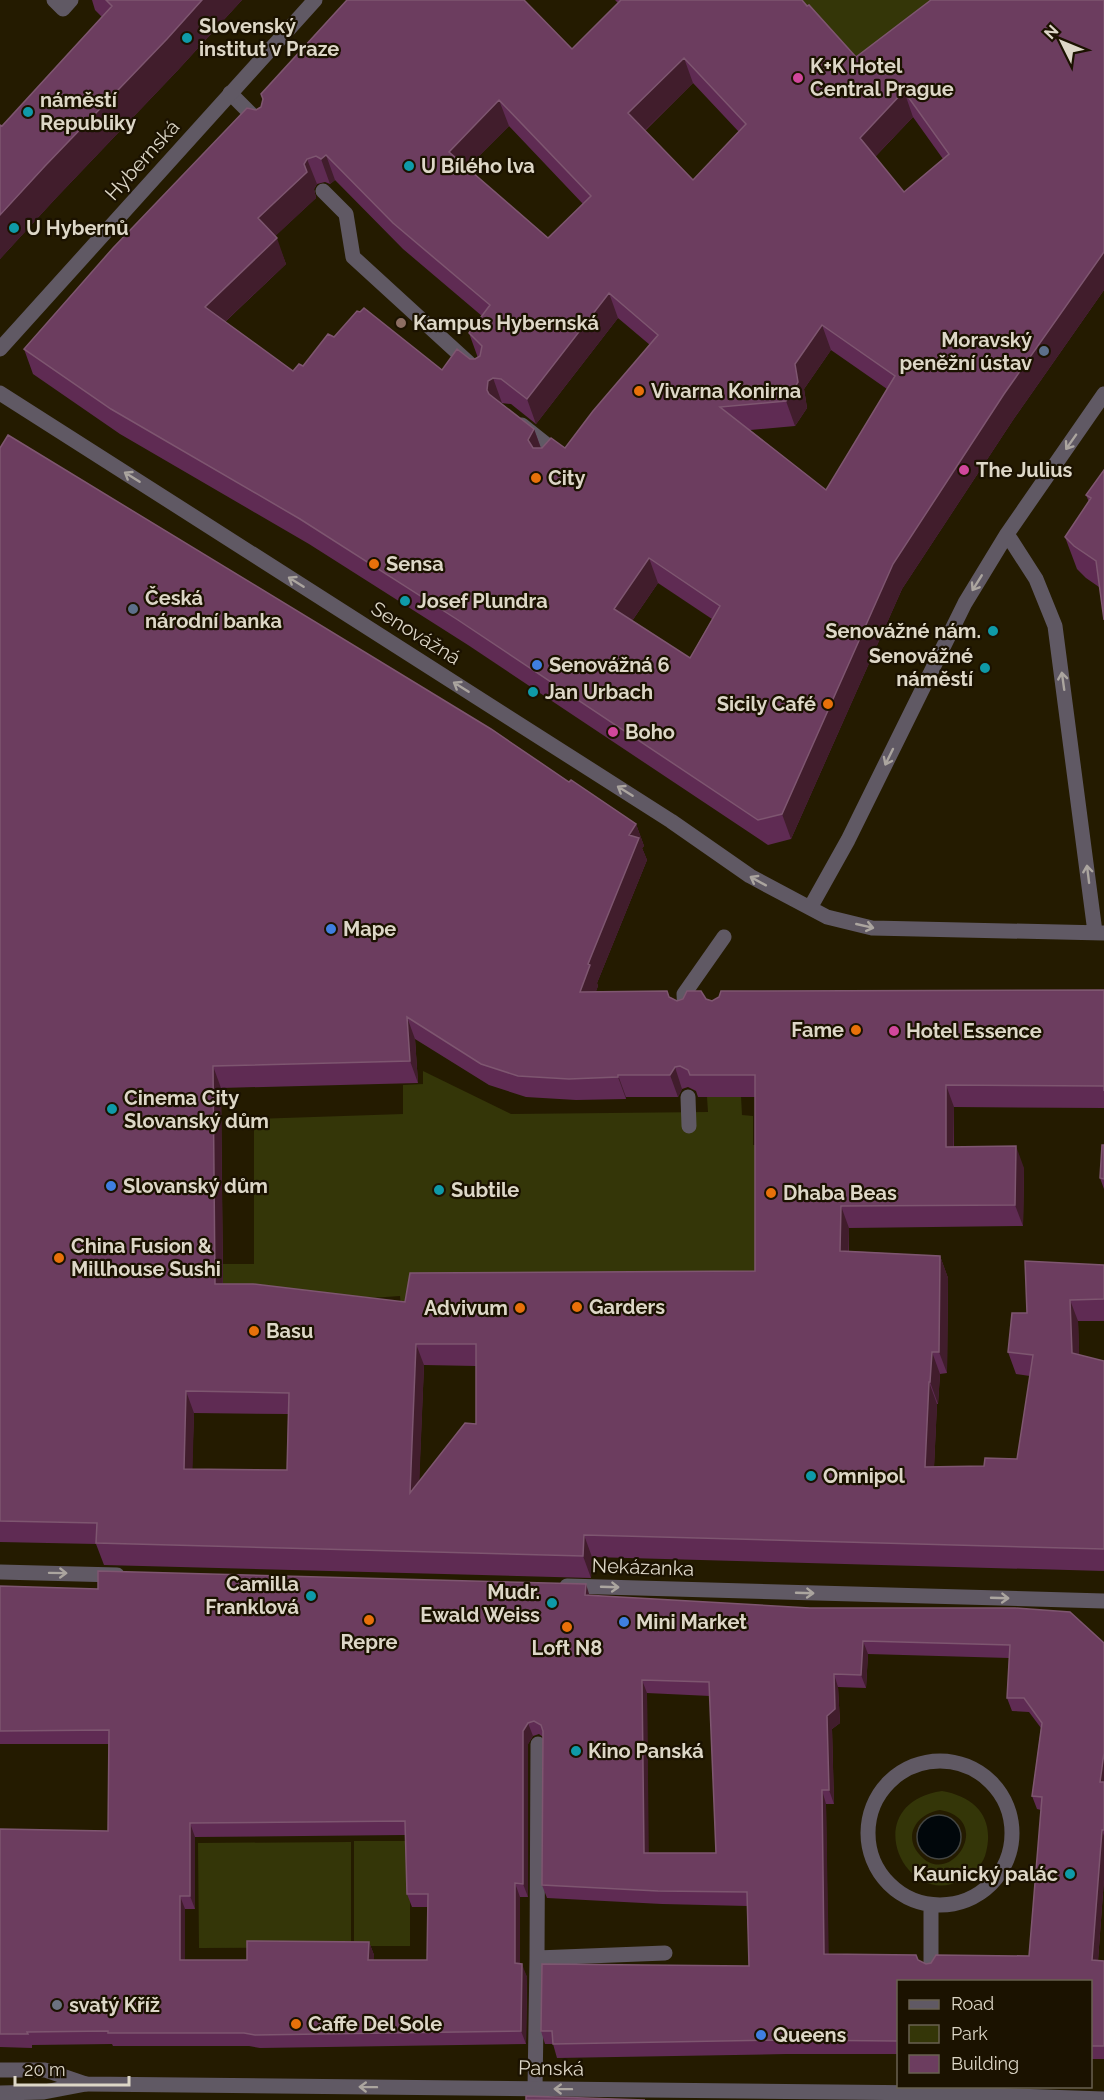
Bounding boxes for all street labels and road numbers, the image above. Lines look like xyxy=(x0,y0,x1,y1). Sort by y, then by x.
street label: Hybernská xyxy=(100,115,184,205)
street label: Senovážná xyxy=(367,596,465,670)
street label: Nekázanka xyxy=(591,1553,695,1581)
street label: Panská xyxy=(518,2055,584,2081)

